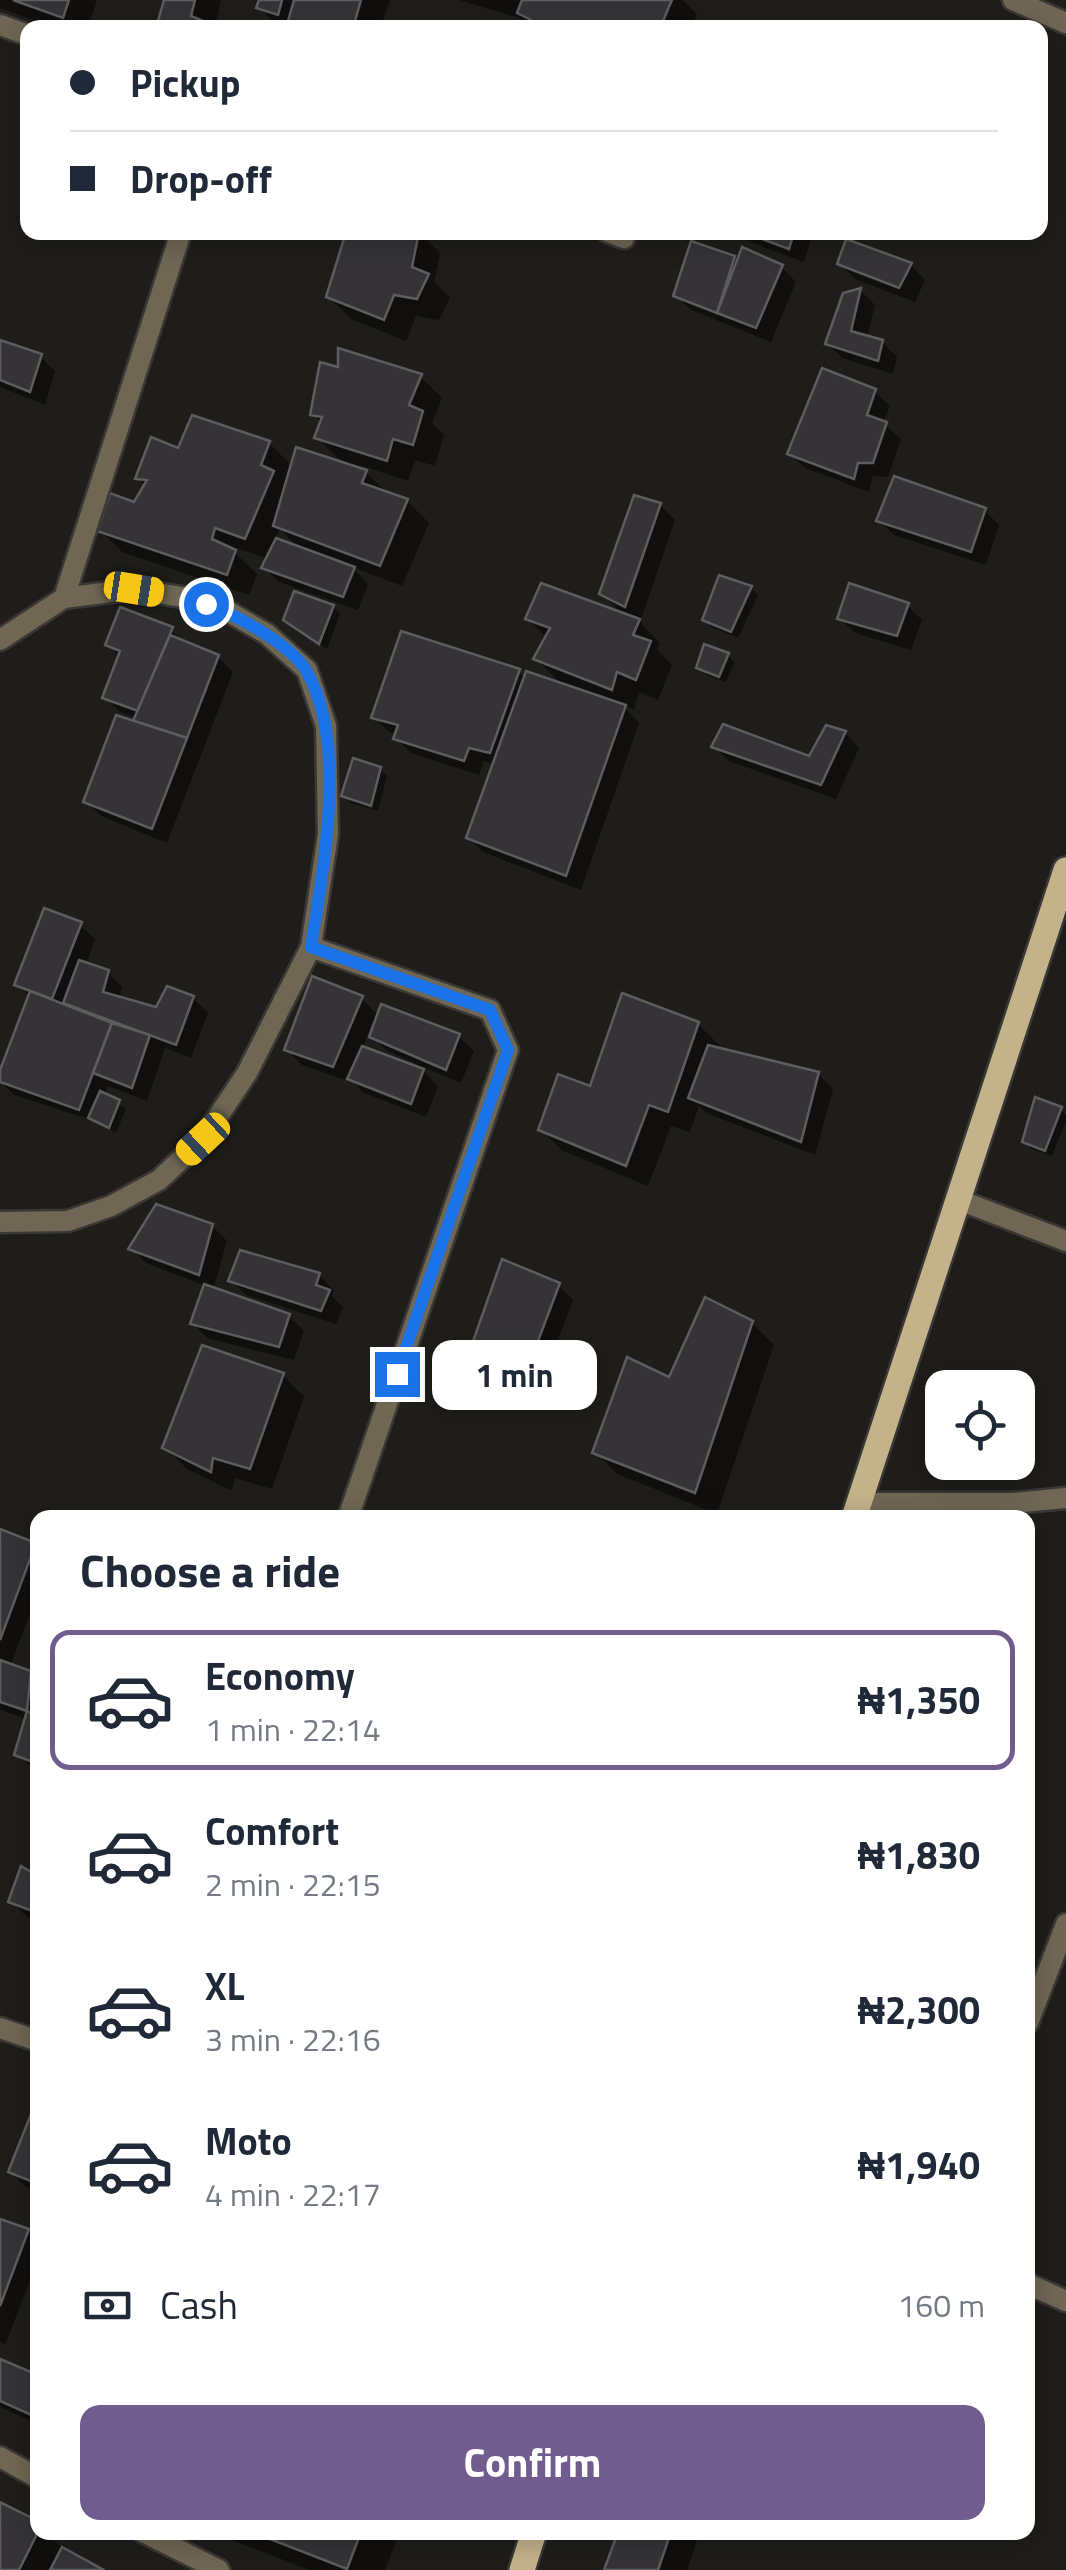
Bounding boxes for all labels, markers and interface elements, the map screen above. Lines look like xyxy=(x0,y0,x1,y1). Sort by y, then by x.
text: Pickup xyxy=(130,54,240,112)
text: Drop-off xyxy=(130,150,272,208)
car xyxy=(102,569,166,609)
route start xyxy=(184,582,229,627)
car xyxy=(171,1108,235,1170)
callout: 1 min xyxy=(432,1339,597,1409)
text: 1 min xyxy=(476,1351,553,1399)
route end xyxy=(375,1352,420,1397)
map controls xyxy=(925,1370,1035,1480)
button: locate xyxy=(925,1370,1035,1480)
text: Choose a ride xyxy=(80,1536,340,1604)
text: Economy xyxy=(205,1647,355,1705)
icon: car xyxy=(85,1655,175,1745)
text: ₦1,350 xyxy=(857,1671,980,1729)
text: 1 min · 22:14 xyxy=(205,1705,381,1753)
text: Comfort xyxy=(205,1802,339,1860)
icon: car xyxy=(85,1810,175,1900)
text: ₦1,830 xyxy=(857,1826,980,1884)
text: 2 min · 22:15 xyxy=(205,1860,381,1908)
text: XL xyxy=(205,1957,245,2015)
icon: car xyxy=(85,1965,175,2055)
text: ₦2,300 xyxy=(857,1981,980,2039)
text: 3 min · 22:16 xyxy=(205,2015,381,2063)
text: Moto xyxy=(205,2112,292,2170)
icon: car xyxy=(85,2120,175,2210)
text: ₦1,940 xyxy=(857,2136,980,2194)
text: 4 min · 22:17 xyxy=(205,2170,381,2218)
text: Cash xyxy=(160,2276,238,2334)
icon: cash xyxy=(80,2278,135,2333)
text: 160 m xyxy=(897,2281,985,2329)
button: Confirm xyxy=(80,2405,985,2520)

